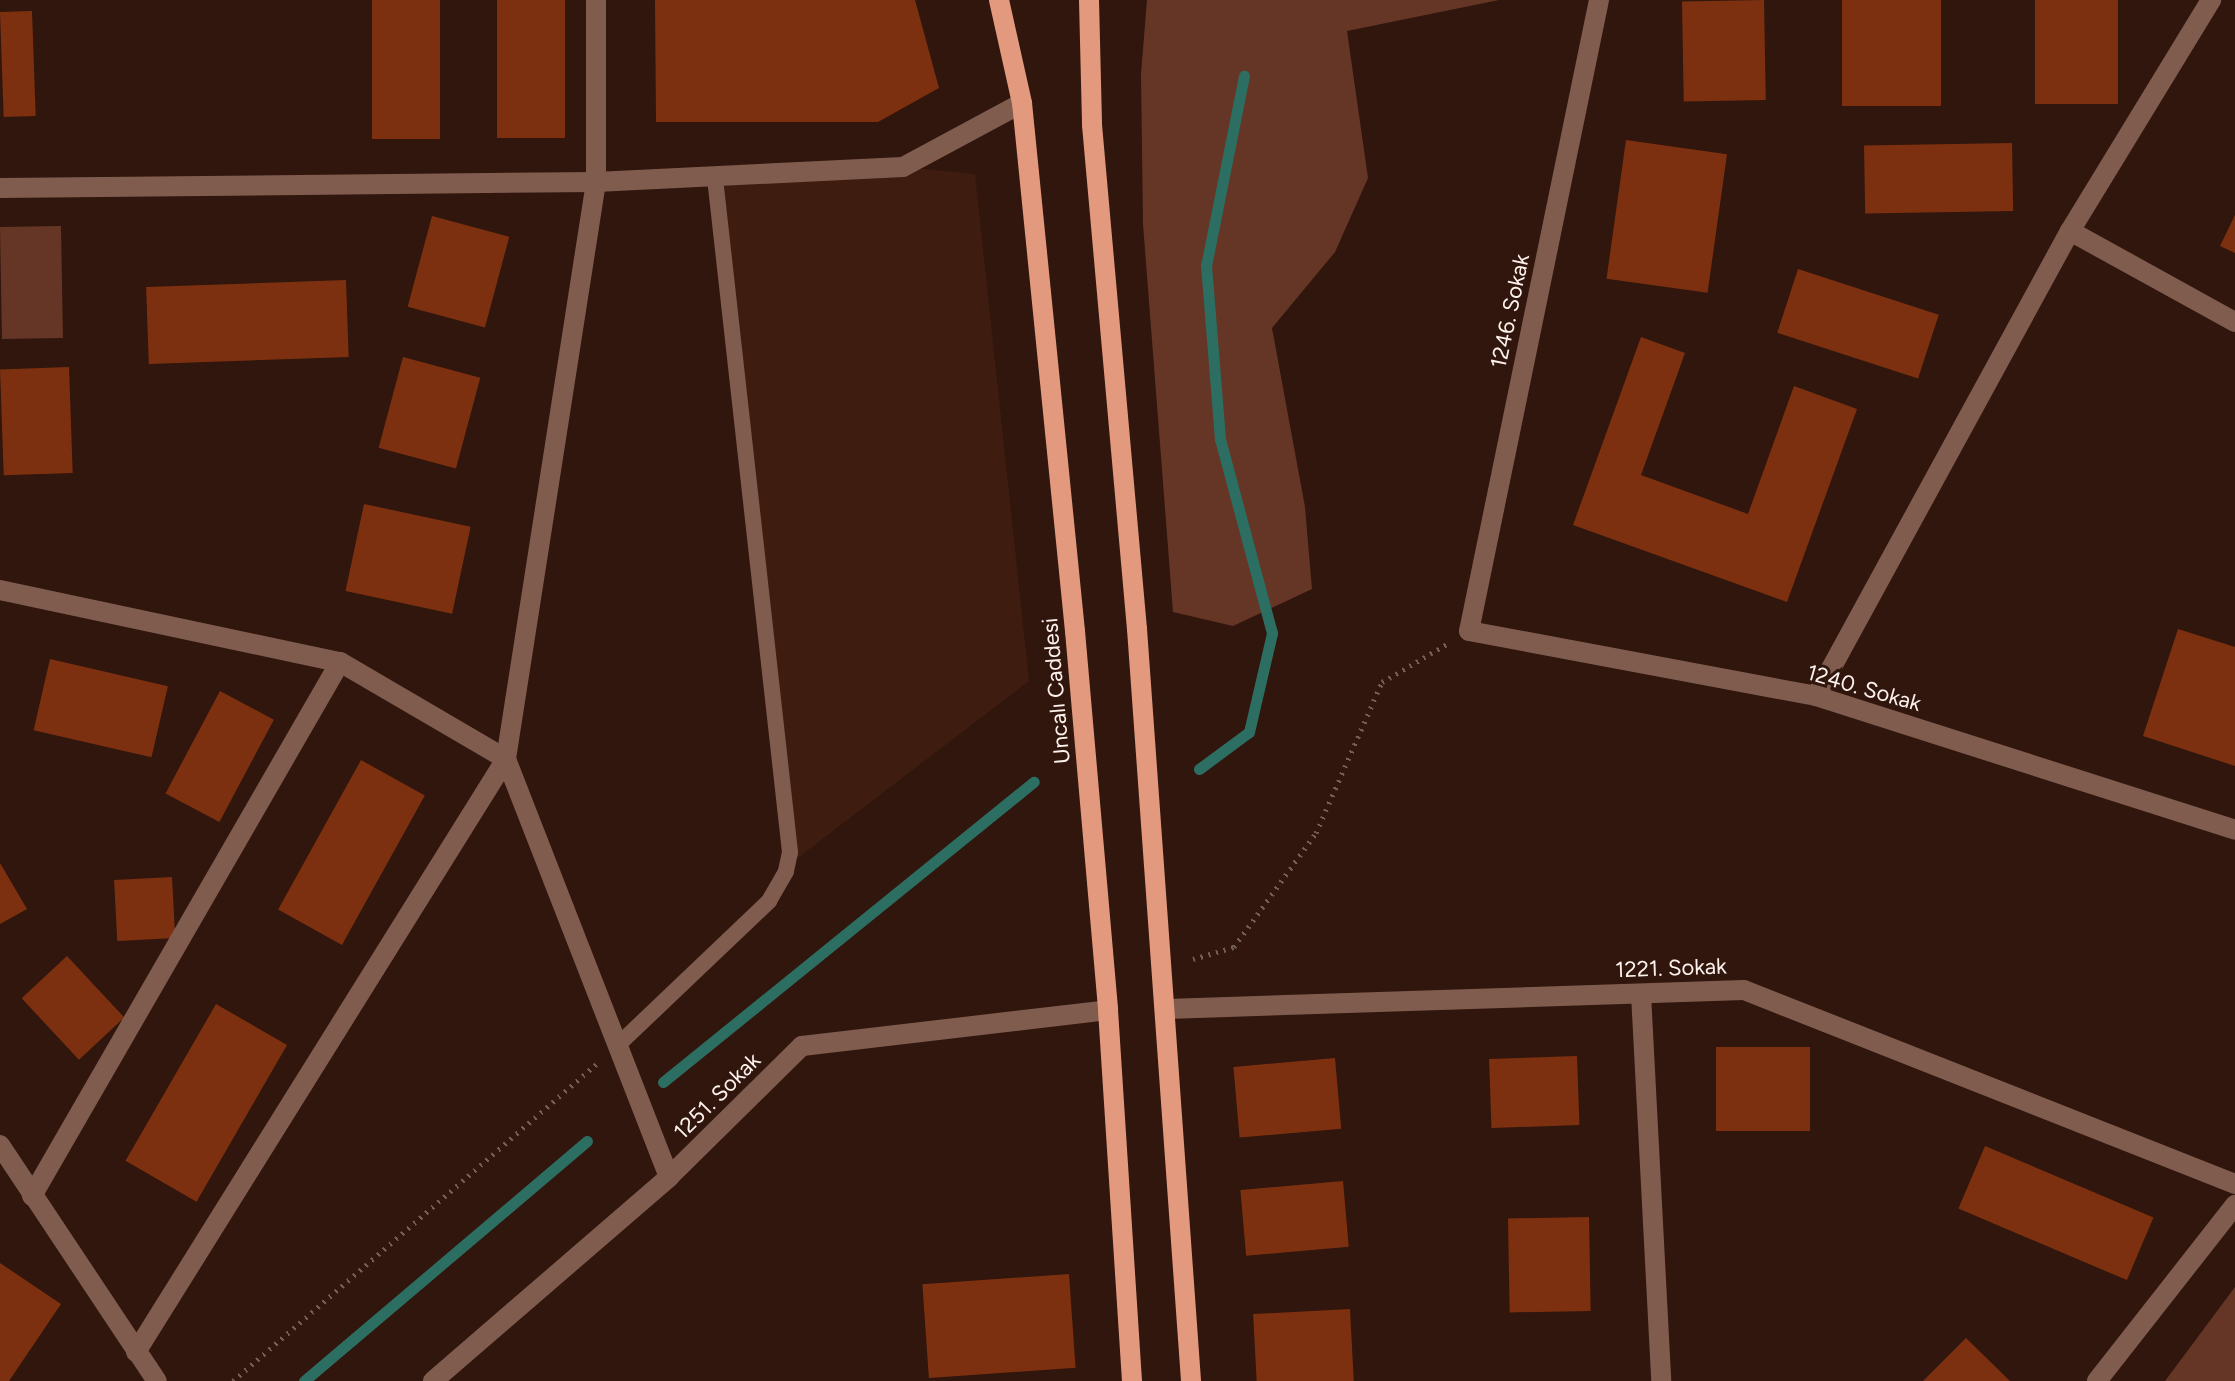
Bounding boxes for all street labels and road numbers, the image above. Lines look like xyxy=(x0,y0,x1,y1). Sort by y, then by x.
street label: 1246. Sokak xyxy=(1485,251,1535,371)
street label: Uncalı Caddesi xyxy=(1036,617,1076,765)
street label: 1240. Sokak xyxy=(1804,659,1924,717)
street label: 1221. Sokak xyxy=(1615,953,1727,983)
street label: 1251. Sokak xyxy=(668,1047,766,1145)

